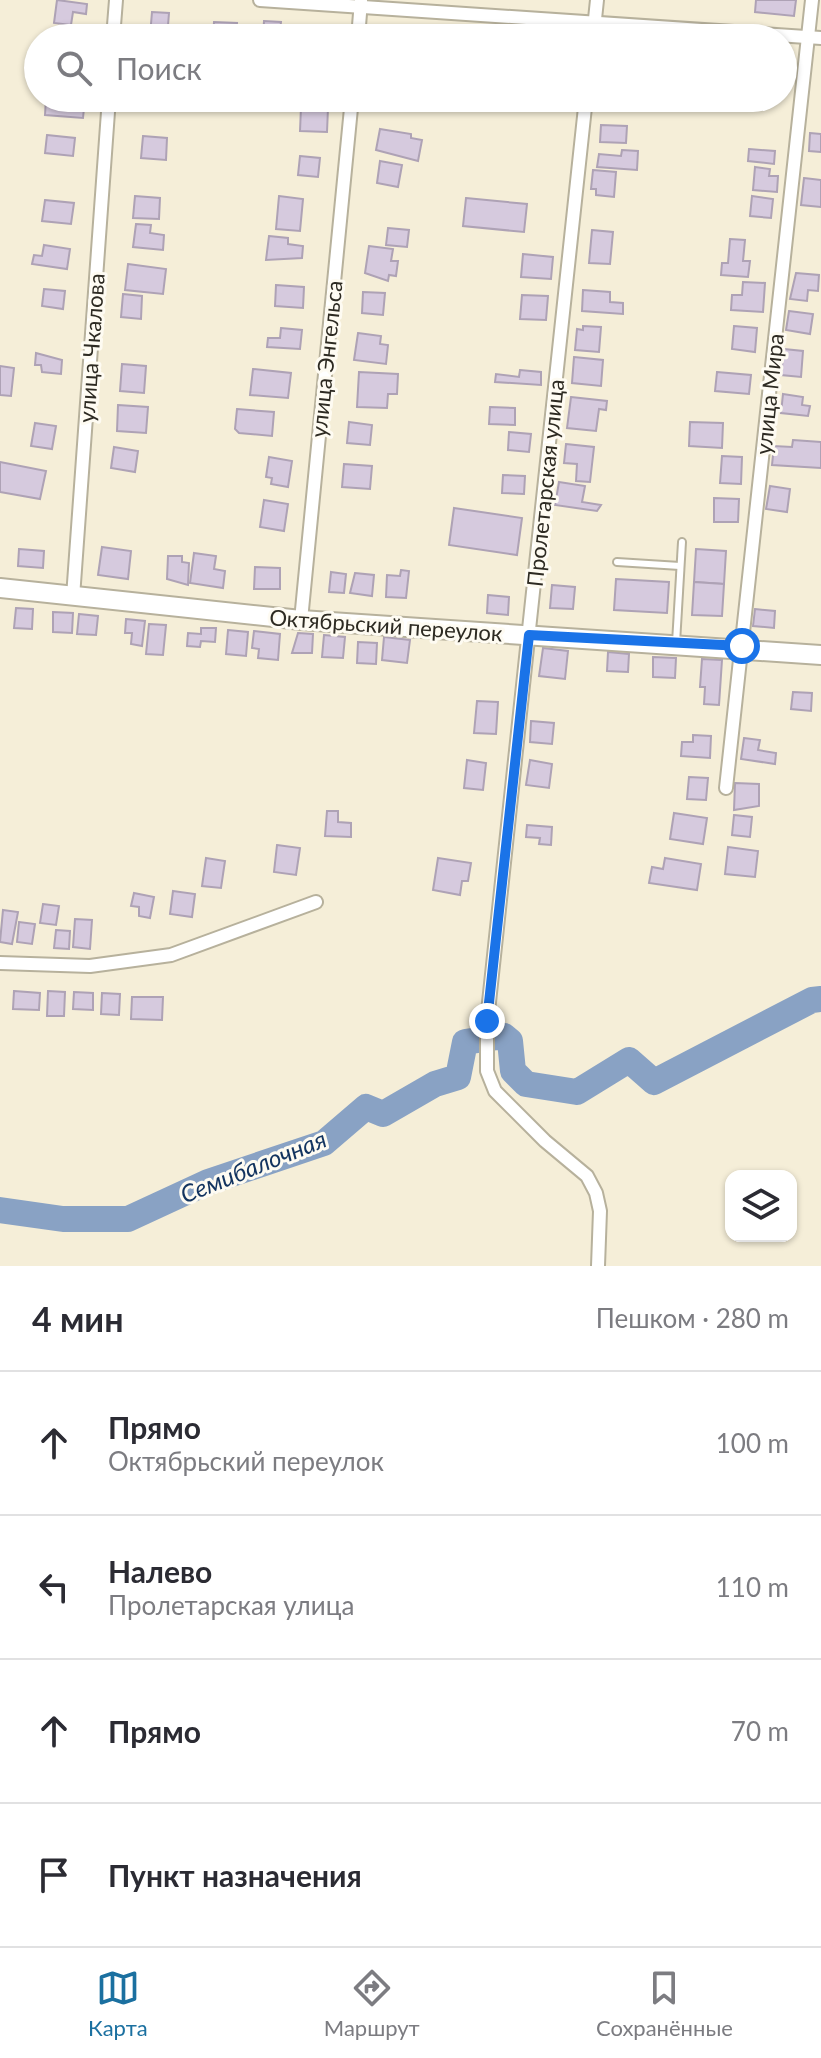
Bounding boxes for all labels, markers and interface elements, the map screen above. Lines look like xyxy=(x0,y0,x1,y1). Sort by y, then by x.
search box xyxy=(24,24,797,112)
icon: search xyxy=(52,46,96,90)
text: Поиск xyxy=(116,50,202,86)
street label: улица Чкалова xyxy=(72,272,110,424)
street label: улица Энгельса xyxy=(304,279,348,439)
street label: улица Мира xyxy=(749,332,789,456)
street label: Пролетарская улица xyxy=(521,378,569,588)
street label: Октябрьский переулок xyxy=(269,603,504,647)
route start xyxy=(724,628,760,664)
route end xyxy=(469,1003,505,1039)
water label: Семибалочная xyxy=(176,1124,330,1208)
map controls xyxy=(725,1170,797,1242)
button: layers xyxy=(725,1170,797,1242)
text: 4 мин xyxy=(32,1298,124,1339)
text: Пешком · 280 m xyxy=(596,1302,789,1334)
text: Прямо xyxy=(108,1409,201,1445)
icon: ahead xyxy=(32,1421,76,1465)
text: 100 m xyxy=(716,1427,789,1459)
text: Октябрьский переулок xyxy=(108,1445,384,1477)
text: Налево xyxy=(108,1553,212,1589)
icon: left xyxy=(32,1565,76,1609)
text: 110 m xyxy=(716,1571,789,1603)
text: Пролетарская улица xyxy=(108,1589,354,1621)
icon: ahead xyxy=(32,1709,76,1753)
text: Прямо xyxy=(108,1713,201,1749)
text: 70 m xyxy=(731,1715,789,1747)
icon: arrive xyxy=(32,1853,76,1897)
text: Пункт назначения xyxy=(108,1857,362,1893)
tab: Карта xyxy=(88,1966,148,2041)
tab: Маршрут xyxy=(324,1966,420,2041)
tab: Сохранённые xyxy=(596,1966,733,2041)

